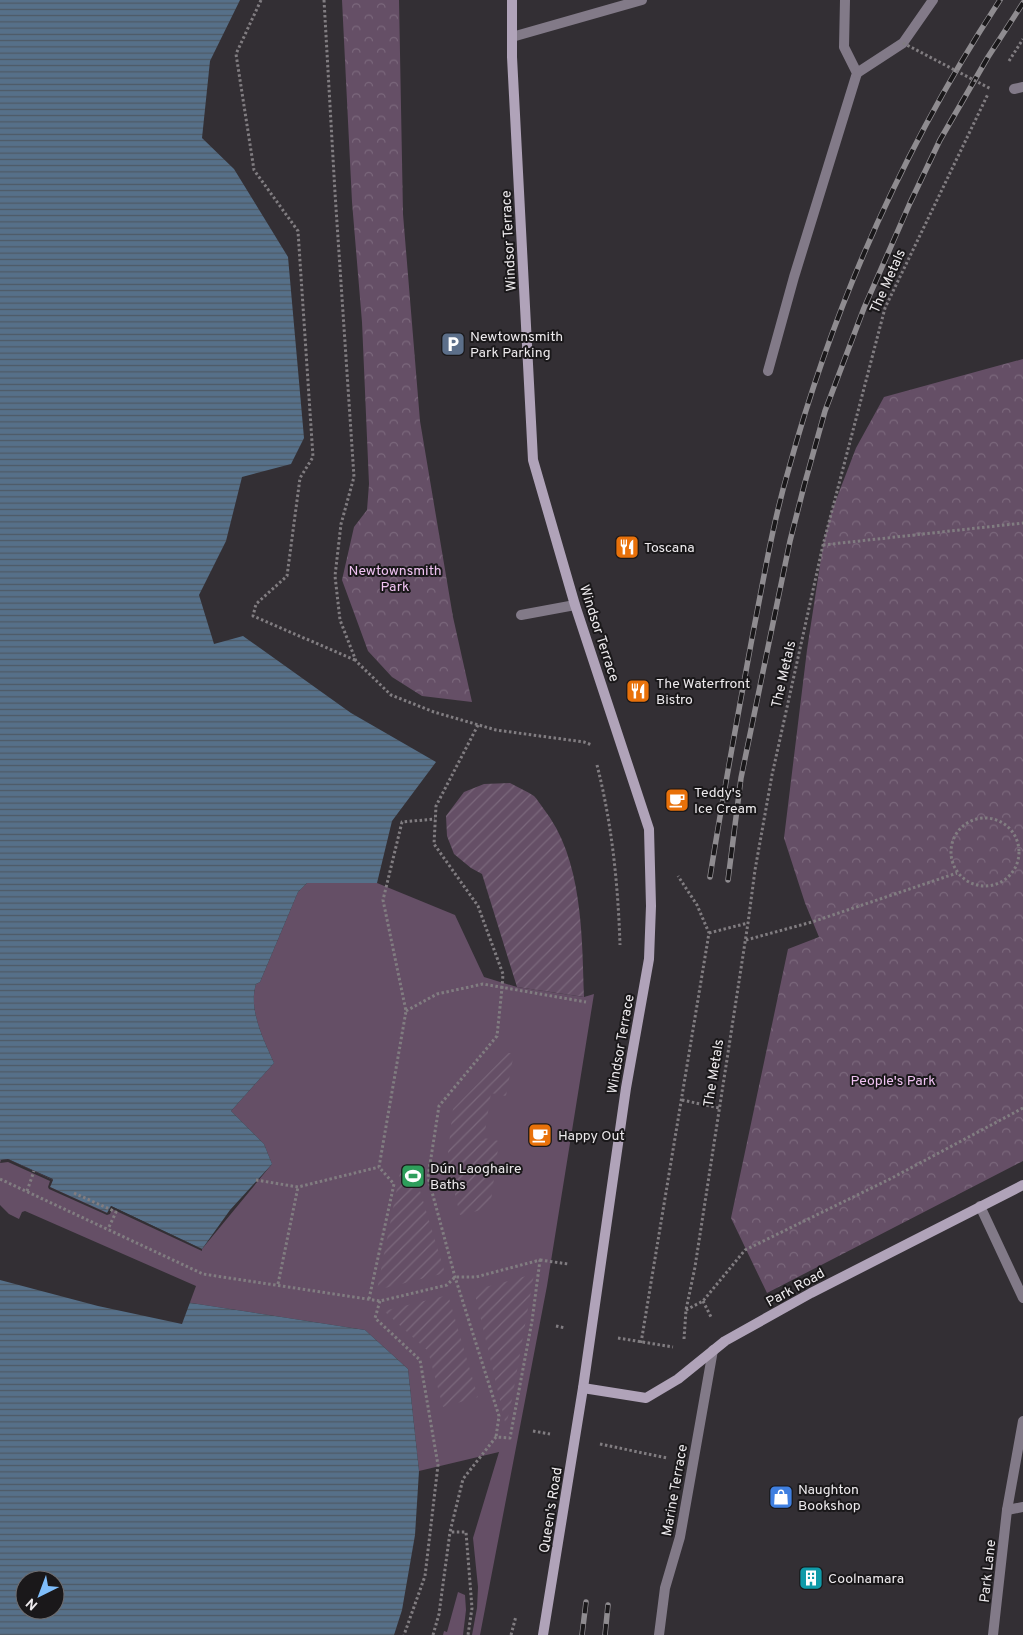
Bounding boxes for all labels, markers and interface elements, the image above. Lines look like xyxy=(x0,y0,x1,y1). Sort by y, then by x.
street label: Windsor Terrace xyxy=(498,190,521,292)
street label: The Metals xyxy=(867,247,910,316)
place label: Newtownsmith Park Parking xyxy=(470,329,563,362)
parking icon: Newtownsmith Park Parking xyxy=(440,331,466,357)
restaurant icon: Toscana xyxy=(614,534,640,560)
place label: Toscana xyxy=(644,540,695,557)
park label: Newtownsmith Park xyxy=(348,563,442,596)
street label: Windsor Terrace xyxy=(575,583,622,684)
street label: The Metals xyxy=(768,639,800,710)
place label: The Waterfront Bistro xyxy=(656,676,750,709)
restaurant icon: The Waterfront Bistro xyxy=(625,678,651,704)
place label: Teddy's Ice Cream xyxy=(694,785,757,818)
cafe icon: Teddy's Ice Cream xyxy=(664,787,690,813)
street label: Windsor Terrace xyxy=(604,993,639,1095)
street label: The Metals xyxy=(701,1038,728,1108)
park label: People's Park xyxy=(850,1073,936,1090)
cafe icon: Happy Out xyxy=(527,1122,553,1148)
place label: Happy Out xyxy=(558,1128,625,1145)
place label: Dún Laoghaire Baths xyxy=(430,1161,521,1194)
sports icon: Dún Laoghaire Baths xyxy=(400,1163,426,1189)
street label: Park Road xyxy=(763,1265,828,1311)
street label: Marine Terrace xyxy=(659,1443,692,1538)
street label: Queen's Road xyxy=(536,1466,567,1554)
place label: Naughton Bookshop xyxy=(798,1482,861,1515)
shop icon: Naughton Bookshop xyxy=(768,1484,794,1510)
street label: Park Lane xyxy=(977,1539,1000,1603)
building icon: Coolnamara xyxy=(798,1565,824,1591)
north arrow xyxy=(15,1570,65,1620)
place label: Coolnamara xyxy=(828,1571,904,1588)
text: N xyxy=(23,1594,42,1613)

